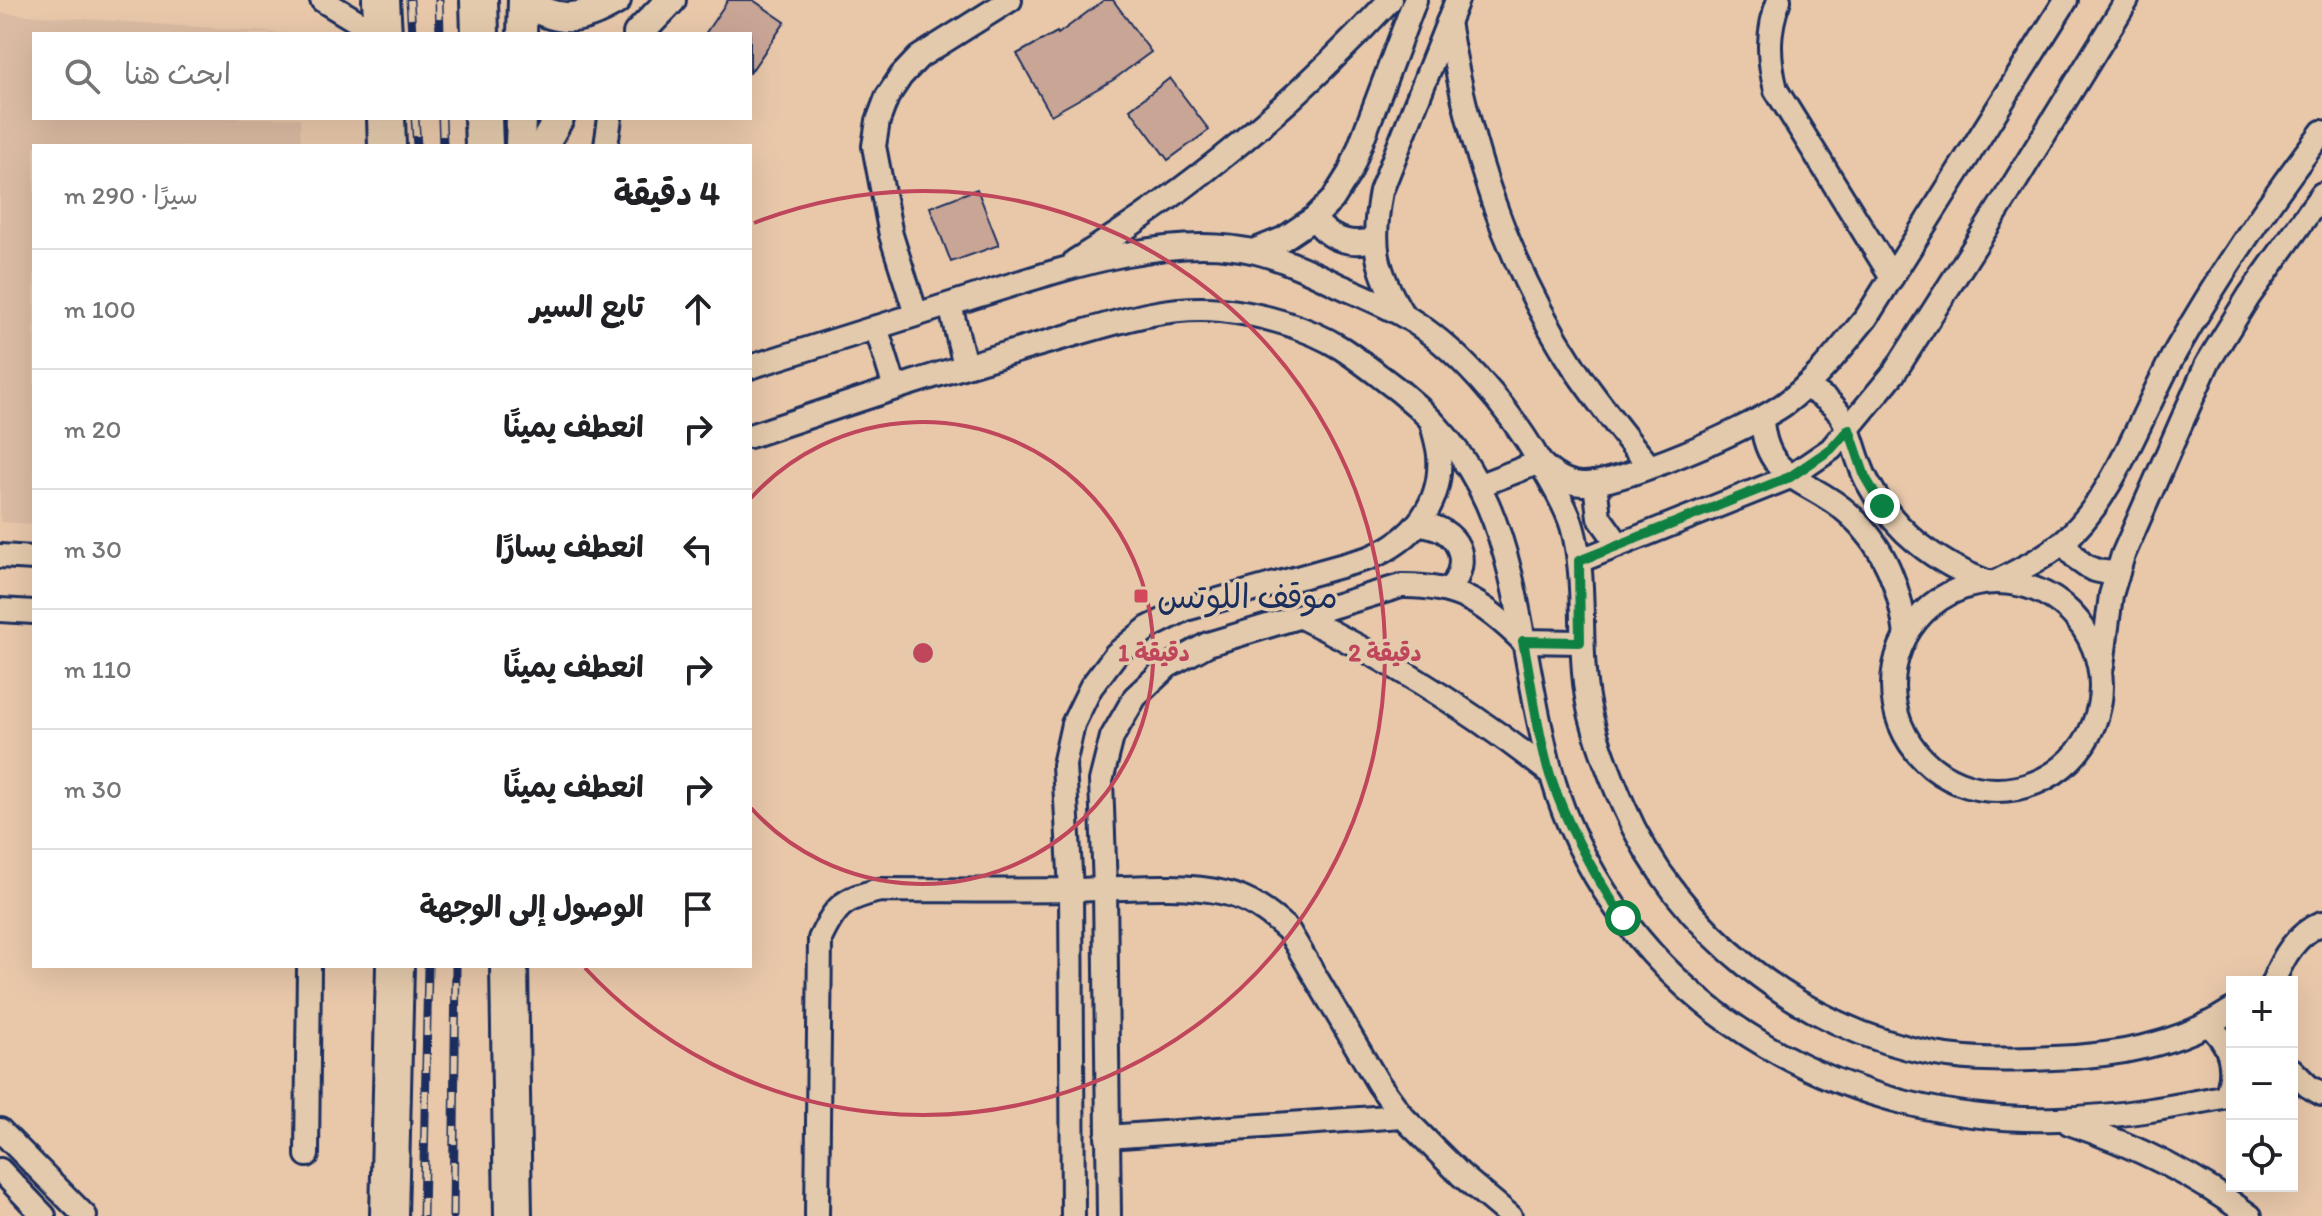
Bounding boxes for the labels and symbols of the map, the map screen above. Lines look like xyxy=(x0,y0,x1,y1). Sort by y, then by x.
route end xyxy=(1864,488,1900,524)
place label: موقف اللوتس xyxy=(1157,576,1338,618)
marker: موقف اللوتس xyxy=(1132,587,1150,605)
text: 1 دقيقة xyxy=(1118,638,1190,667)
text: 2 دقيقة xyxy=(1348,638,1422,667)
centre of rings xyxy=(909,639,937,667)
route start xyxy=(1605,900,1641,936)

